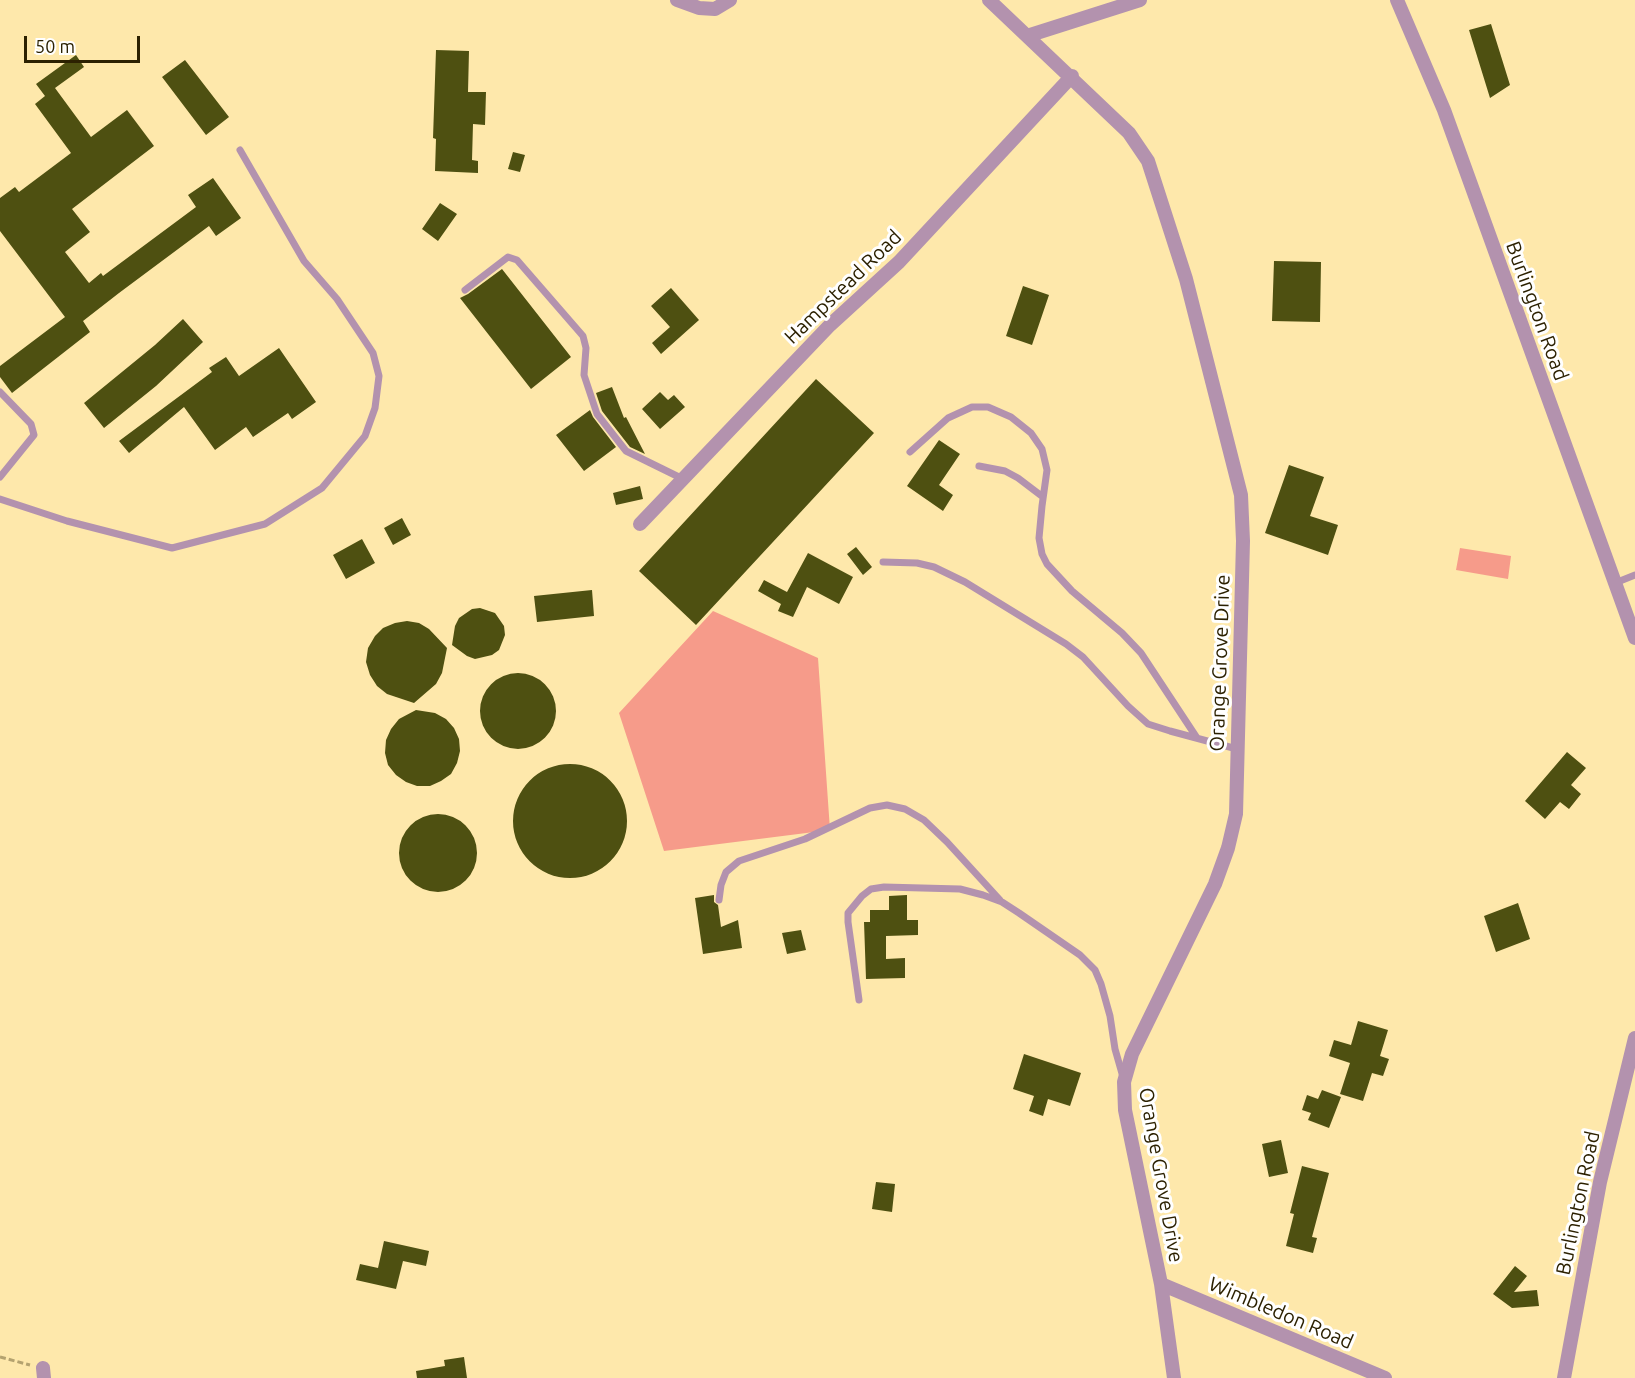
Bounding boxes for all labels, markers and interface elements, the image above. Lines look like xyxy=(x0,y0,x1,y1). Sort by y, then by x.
scale bar xyxy=(27,24,142,62)
text: 50 m xyxy=(35,36,75,56)
street label: Hampstead Road xyxy=(779,225,907,349)
street label: Burlington Road xyxy=(1501,238,1573,384)
street label: Orange Grove Drive xyxy=(1205,574,1235,752)
street label: Orange Grove Drive xyxy=(1134,1086,1188,1264)
street label: Burlington Road xyxy=(1551,1129,1605,1277)
street label: Wimbledon Road xyxy=(1205,1272,1357,1354)

